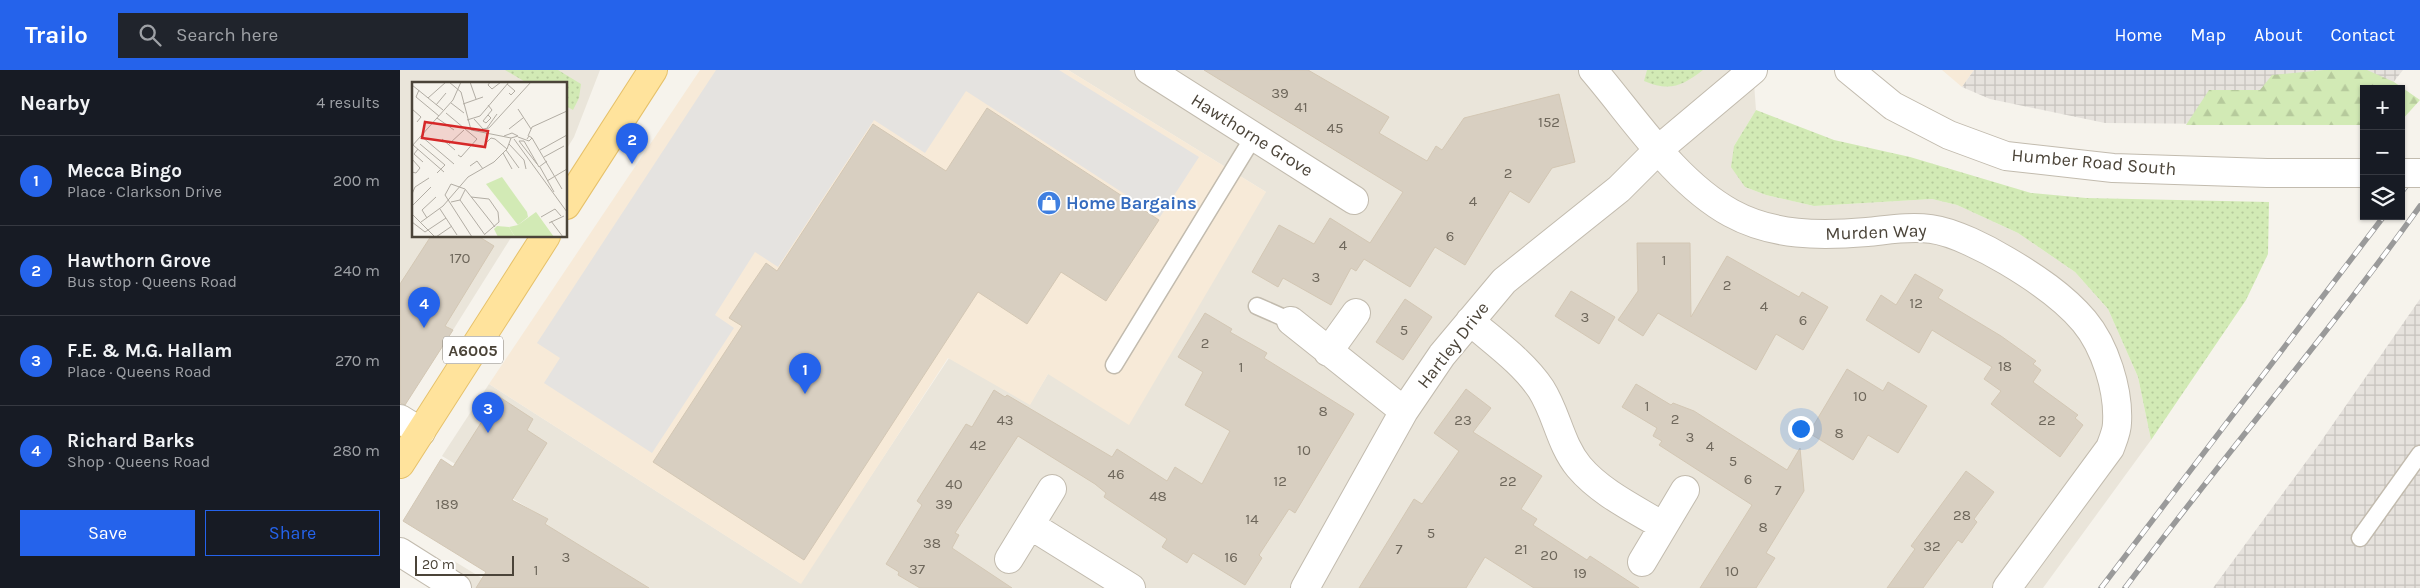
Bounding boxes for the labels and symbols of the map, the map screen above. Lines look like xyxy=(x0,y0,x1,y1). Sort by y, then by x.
inset map xyxy=(412,82,568,238)
house number: 39 xyxy=(1271,84,1289,102)
street label: Hawthorne Grove xyxy=(1187,89,1317,181)
house number: 41 xyxy=(1294,98,1308,116)
house number: 152 xyxy=(1538,113,1560,131)
house number: 45 xyxy=(1327,119,1343,137)
pin: 2 xyxy=(616,123,648,164)
street label: Humber Road South xyxy=(2011,144,2177,180)
house number: 2 xyxy=(1504,164,1512,182)
shop icon: Home Bargains xyxy=(1036,190,1062,216)
place label: Home Bargains xyxy=(1066,192,1197,214)
house number: 4 xyxy=(1469,192,1478,210)
street label: Murden Way xyxy=(1825,219,1928,245)
house number: 6 xyxy=(1446,227,1454,245)
house number: 4 xyxy=(1339,236,1348,254)
house number: 170 xyxy=(450,249,471,267)
house number: 1 xyxy=(1662,251,1666,269)
house number: 3 xyxy=(1312,268,1320,286)
house number: 2 xyxy=(1723,276,1731,294)
pin: 4 xyxy=(408,287,440,328)
house number: 12 xyxy=(1909,294,1923,312)
street label: Hartley Drive xyxy=(1412,297,1494,393)
house number: 4 xyxy=(1760,297,1769,315)
house number: 3 xyxy=(1581,308,1589,326)
house number: 6 xyxy=(1799,311,1807,329)
house number: 5 xyxy=(1400,321,1408,339)
house number: 2 xyxy=(1201,334,1209,352)
road number: A6005 xyxy=(443,336,503,364)
pin: 1 xyxy=(789,353,821,394)
house number: 18 xyxy=(1998,357,2012,375)
house number: 1 xyxy=(1239,358,1243,376)
house number: 10 xyxy=(1853,387,1867,405)
pin: 3 xyxy=(472,392,504,433)
house number: 1 xyxy=(1645,397,1649,415)
house number: 8 xyxy=(1318,402,1328,420)
house number: 2 xyxy=(1671,410,1679,428)
house number: 43 xyxy=(996,411,1014,429)
house number: 23 xyxy=(1454,411,1472,429)
house number: 22 xyxy=(2038,411,2056,429)
your location xyxy=(1788,416,1814,442)
house number: 8 xyxy=(1834,424,1844,442)
house number: 3 xyxy=(1686,428,1694,446)
house number: 42 xyxy=(969,436,987,454)
house number: 4 xyxy=(1706,437,1715,455)
house number: 10 xyxy=(1297,441,1311,459)
house number: 5 xyxy=(1729,452,1737,470)
house number: 46 xyxy=(1108,465,1124,483)
house number: 6 xyxy=(1744,470,1752,488)
house number: 12 xyxy=(1273,472,1287,490)
house number: 22 xyxy=(1499,472,1517,490)
house number: 40 xyxy=(945,475,963,493)
house number: 7 xyxy=(1774,481,1782,499)
house number: 48 xyxy=(1149,487,1167,505)
house number: 189 xyxy=(436,495,458,513)
house number: 39 xyxy=(935,495,953,513)
house number: 28 xyxy=(1953,506,1971,524)
house number: 14 xyxy=(1245,510,1259,528)
house number: 8 xyxy=(1758,518,1768,536)
house number: 5 xyxy=(1427,524,1435,542)
house number: 38 xyxy=(923,534,941,552)
house number: 32 xyxy=(1923,537,1941,555)
house number: 7 xyxy=(1395,540,1403,558)
house number: 21 xyxy=(1514,540,1528,558)
house number: 20 xyxy=(1540,546,1558,564)
house number: 3 xyxy=(562,548,570,566)
house number: 16 xyxy=(1224,548,1238,566)
scale bar xyxy=(415,553,514,576)
house number: 37 xyxy=(909,560,925,578)
house number: 1 xyxy=(534,561,538,579)
house number: 10 xyxy=(1725,562,1739,580)
house number: 19 xyxy=(1573,564,1587,582)

